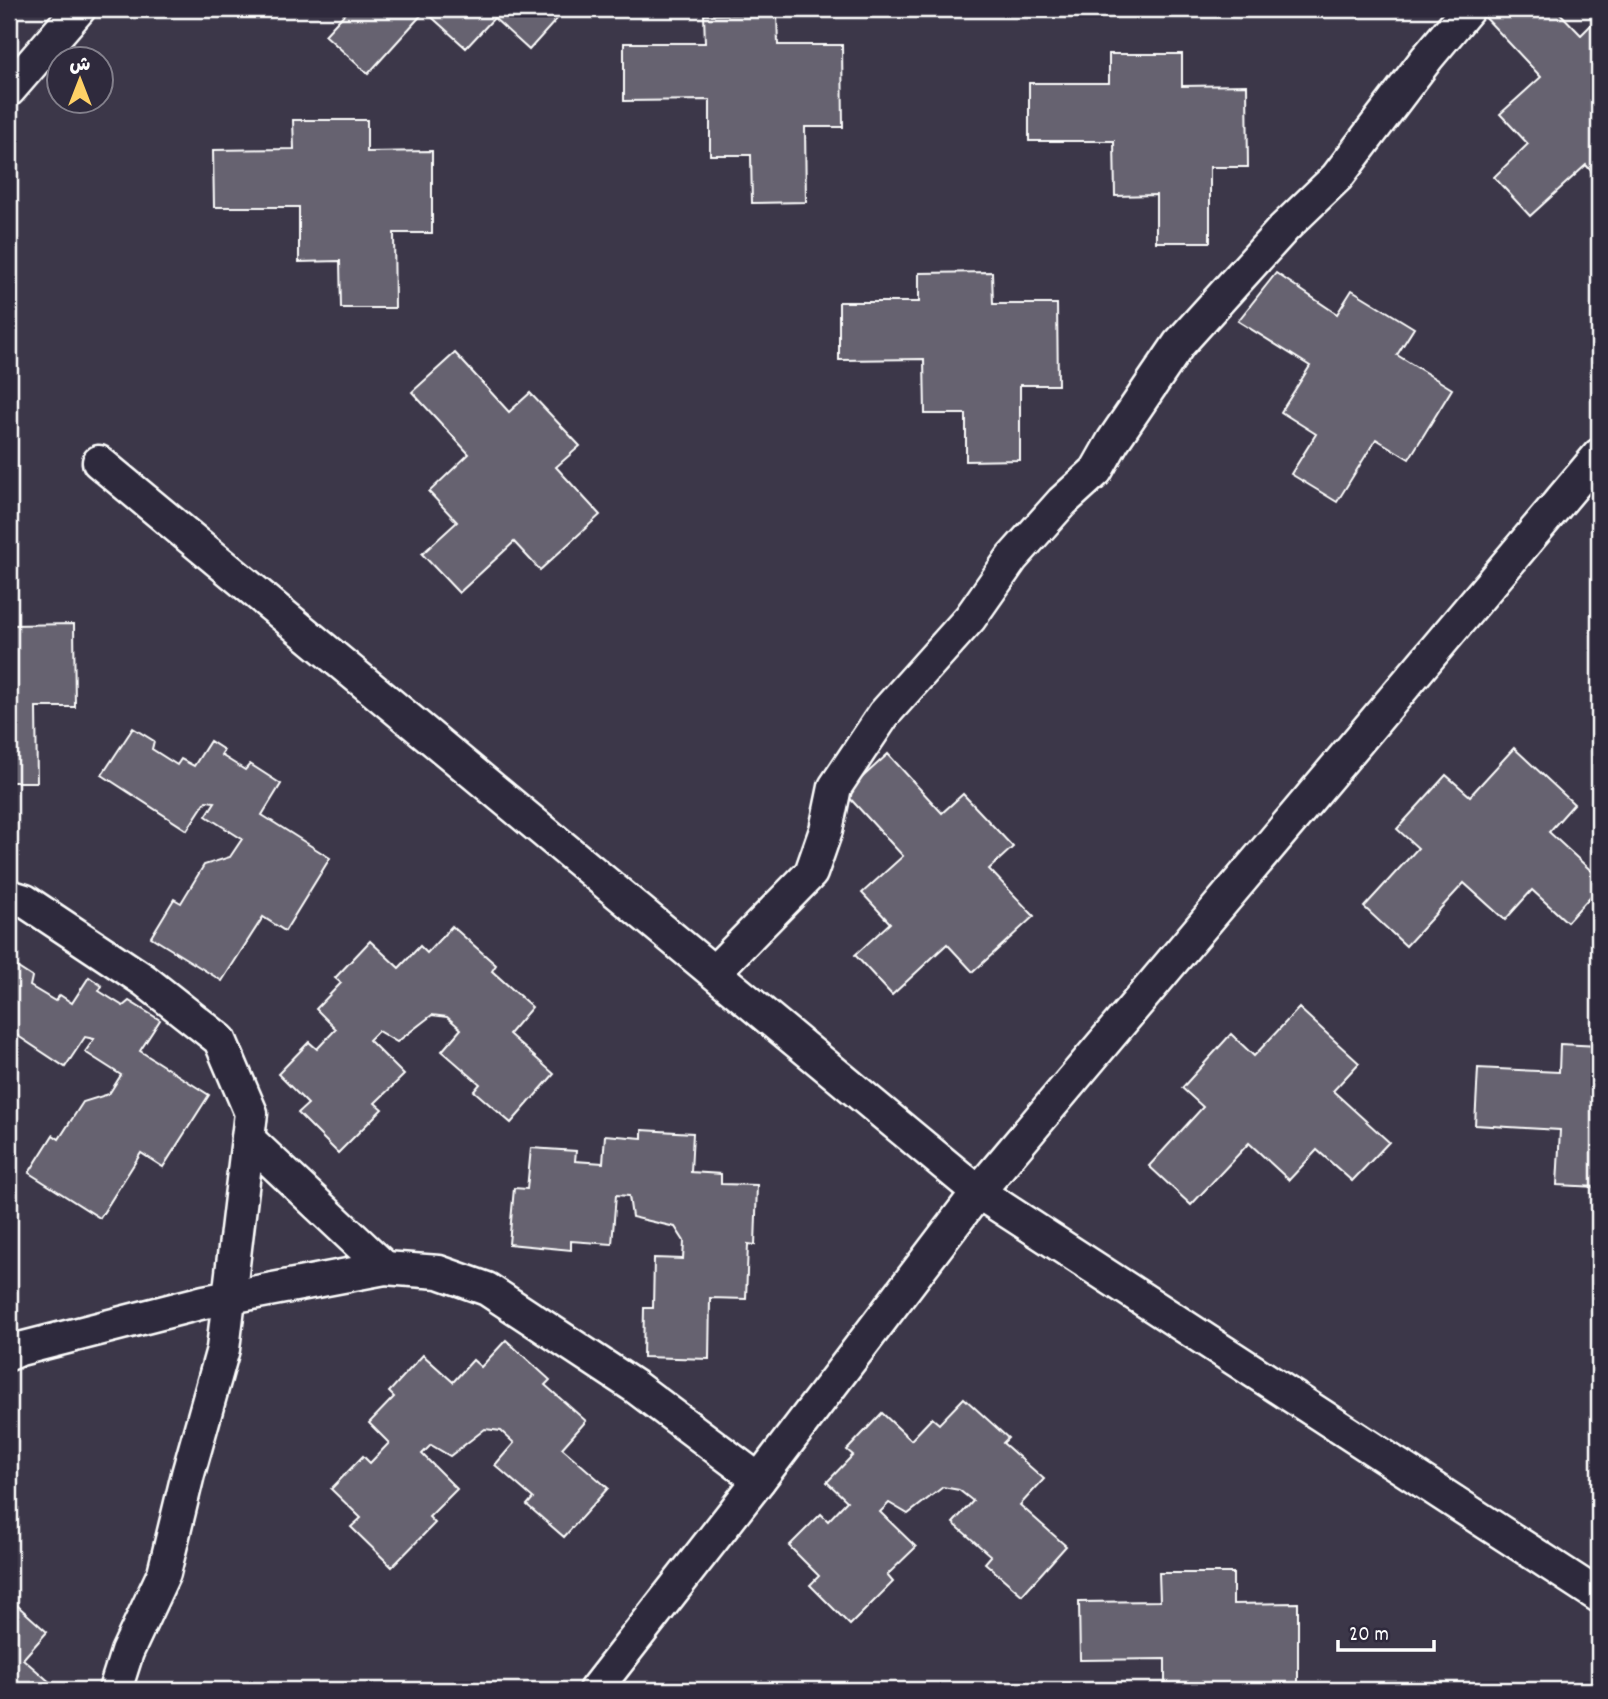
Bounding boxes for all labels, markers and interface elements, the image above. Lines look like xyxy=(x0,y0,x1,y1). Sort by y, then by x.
north arrow xyxy=(46,46,116,116)
text: ش xyxy=(70,53,91,80)
scale bar xyxy=(1338,1608,1435,1652)
text: 20 m xyxy=(1349,1621,1389,1651)

